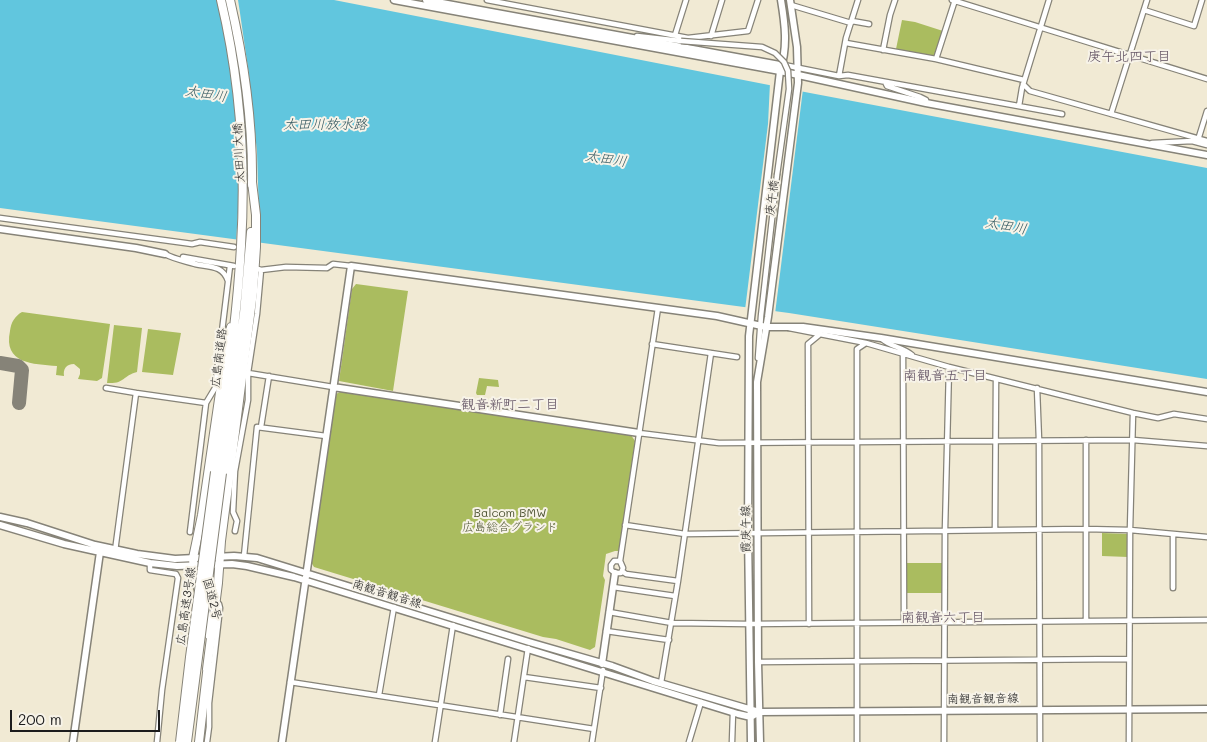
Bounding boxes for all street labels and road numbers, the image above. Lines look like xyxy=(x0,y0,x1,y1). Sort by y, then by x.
street label: 太田川大橋 xyxy=(230,123,248,183)
street label: 庚午橋 xyxy=(763,179,781,217)
street label: 広島南道路 xyxy=(208,327,230,389)
street label: 霞庚午線 xyxy=(738,505,754,553)
street label: 広島高速3号線 xyxy=(173,566,199,646)
street label: 国道2号 xyxy=(200,577,224,621)
street label: 南観音観音線 xyxy=(350,577,424,611)
street label: 南観音観音線 xyxy=(947,691,1019,707)

